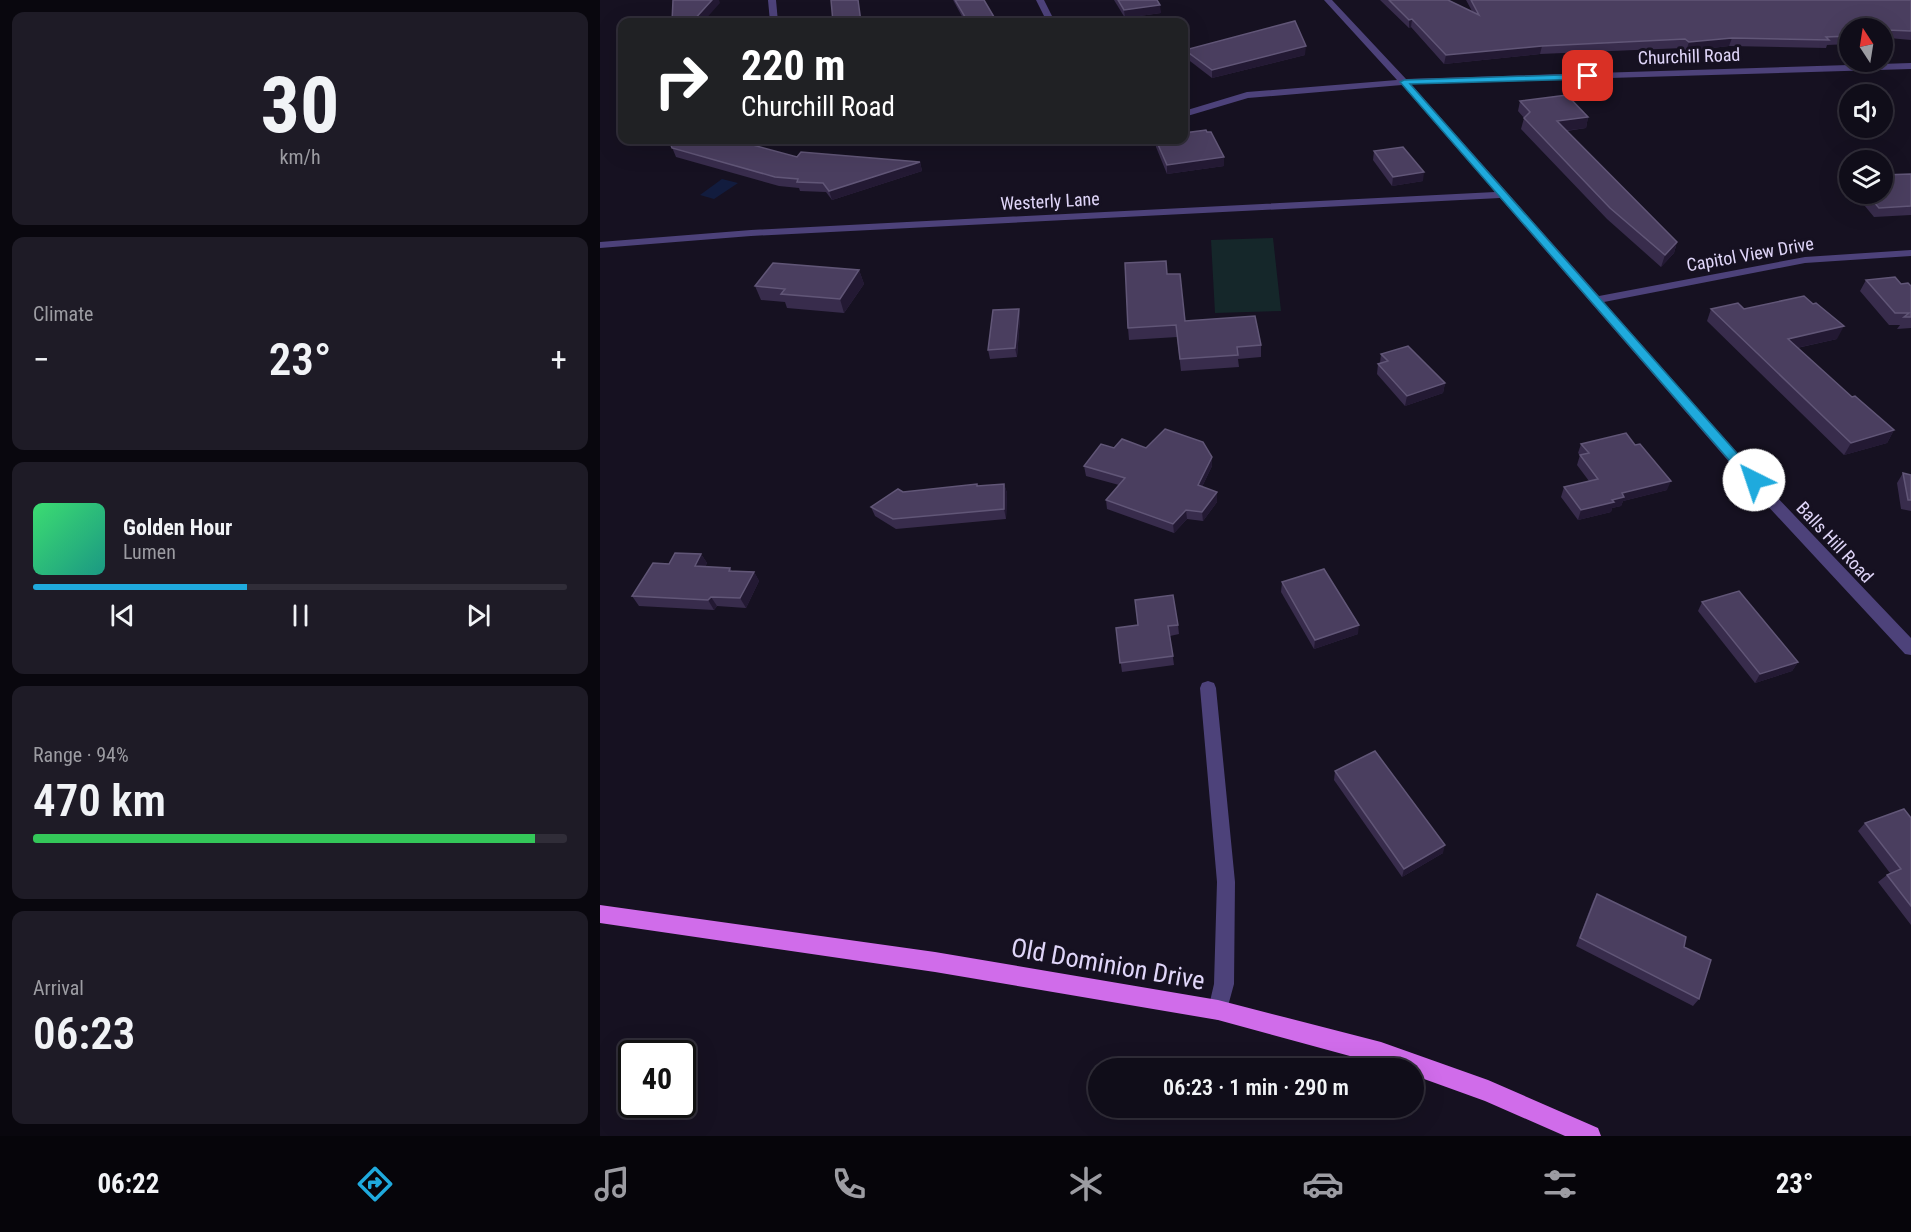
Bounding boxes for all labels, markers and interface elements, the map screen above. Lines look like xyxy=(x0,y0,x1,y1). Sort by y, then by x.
north arrow xyxy=(1839,18,1893,72)
map controls xyxy=(1839,18,1893,204)
text: 220 m xyxy=(741,41,846,90)
icon: right xyxy=(642,42,720,120)
street label: Churchill Road xyxy=(1637,44,1741,68)
pin xyxy=(1562,50,1613,101)
icon: arrive xyxy=(1571,59,1604,92)
text: 30 xyxy=(261,60,339,151)
button: sound xyxy=(1839,84,1893,138)
text: Churchill Road xyxy=(741,91,895,123)
text: km/h xyxy=(279,145,321,169)
button: layers xyxy=(1839,150,1893,204)
street label: Westerly Lane xyxy=(1000,188,1100,214)
street label: Capitol View Drive xyxy=(1685,232,1815,276)
text: Climate xyxy=(33,302,93,326)
text: 23° xyxy=(269,333,331,386)
text: − xyxy=(33,340,50,379)
text: + xyxy=(551,340,567,379)
position arrow xyxy=(1722,448,1786,512)
street label: Balls Hill Road xyxy=(1792,497,1878,587)
text: Golden Hour xyxy=(123,515,232,540)
text: Lumen xyxy=(123,540,176,564)
icon: previous xyxy=(106,599,139,632)
icon: pause xyxy=(284,599,317,632)
icon: next xyxy=(462,599,495,632)
text: Range · 94% xyxy=(33,743,129,767)
text: 470 km xyxy=(33,774,166,827)
street label: Old Dominion Drive xyxy=(1009,932,1207,996)
text: Arrival xyxy=(33,976,84,1000)
text: 06:23 xyxy=(33,1007,135,1060)
speed limit sign: 40 xyxy=(618,1040,696,1118)
text: 06:23 · 1 min · 290 m xyxy=(1163,1075,1349,1100)
icon: directions xyxy=(354,1163,396,1205)
icon: music xyxy=(591,1163,633,1205)
icon: phone xyxy=(828,1163,870,1205)
icon: climate xyxy=(1065,1163,1107,1205)
icon: car xyxy=(1302,1163,1344,1205)
icon: filters xyxy=(1539,1163,1581,1205)
text: 06:22 xyxy=(97,1168,159,1200)
text: 23° xyxy=(1776,1168,1813,1200)

